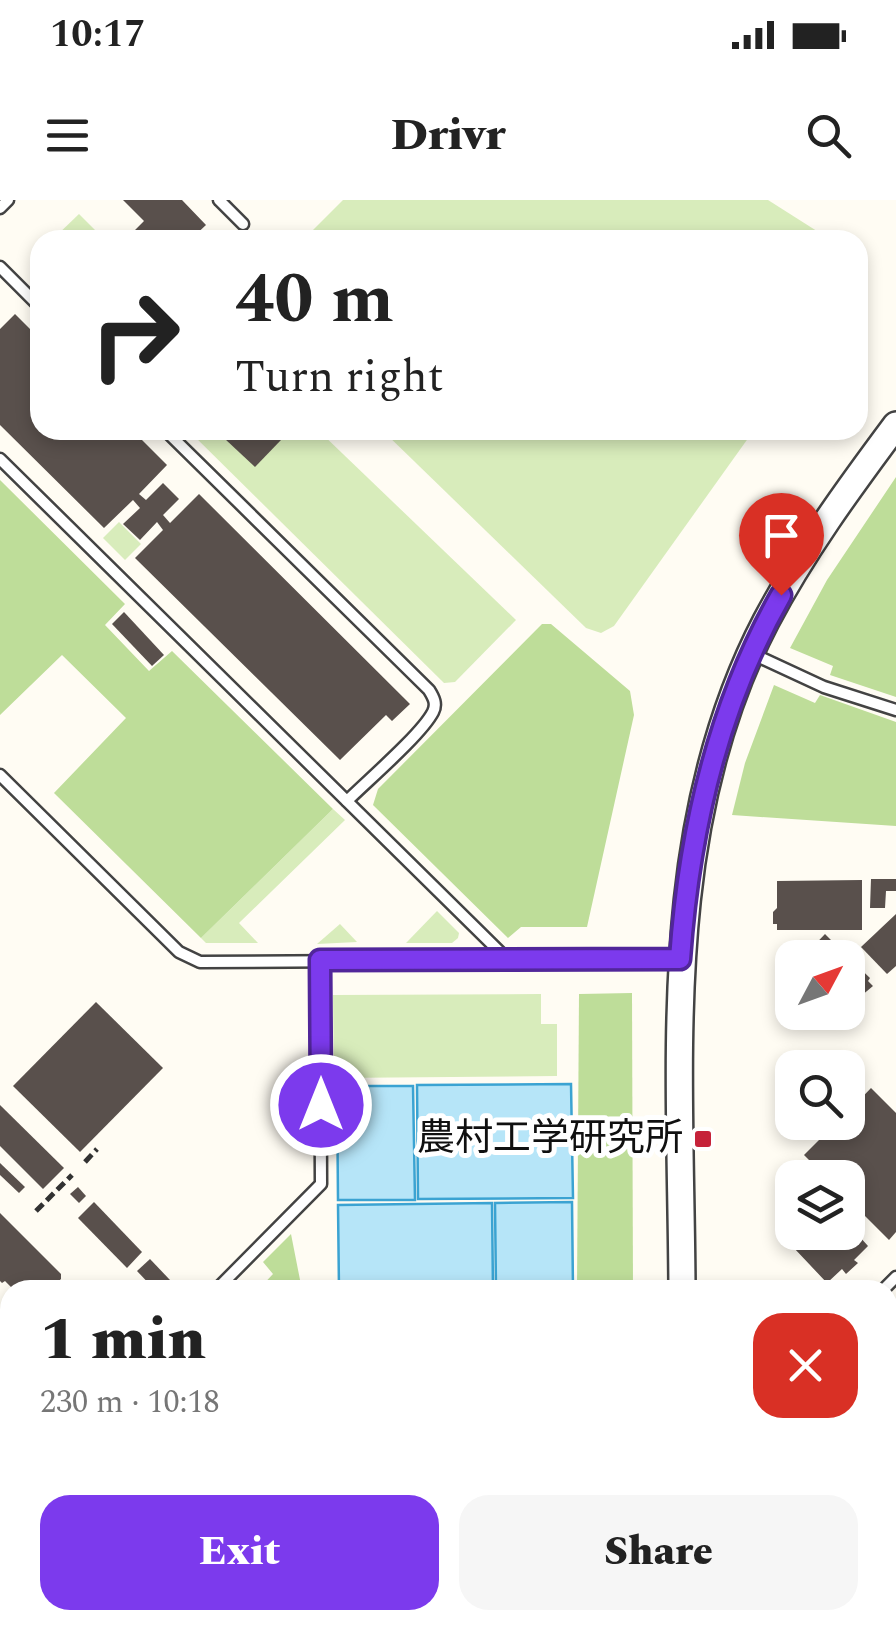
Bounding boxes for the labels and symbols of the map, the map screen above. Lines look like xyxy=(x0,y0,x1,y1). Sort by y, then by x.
pin xyxy=(739,493,824,596)
north arrow xyxy=(775,940,865,1030)
position arrow xyxy=(269,1053,373,1157)
place label: 農村工学研究所 xyxy=(417,1110,683,1168)
marker: 農村工学研究所 xyxy=(692,1128,714,1150)

